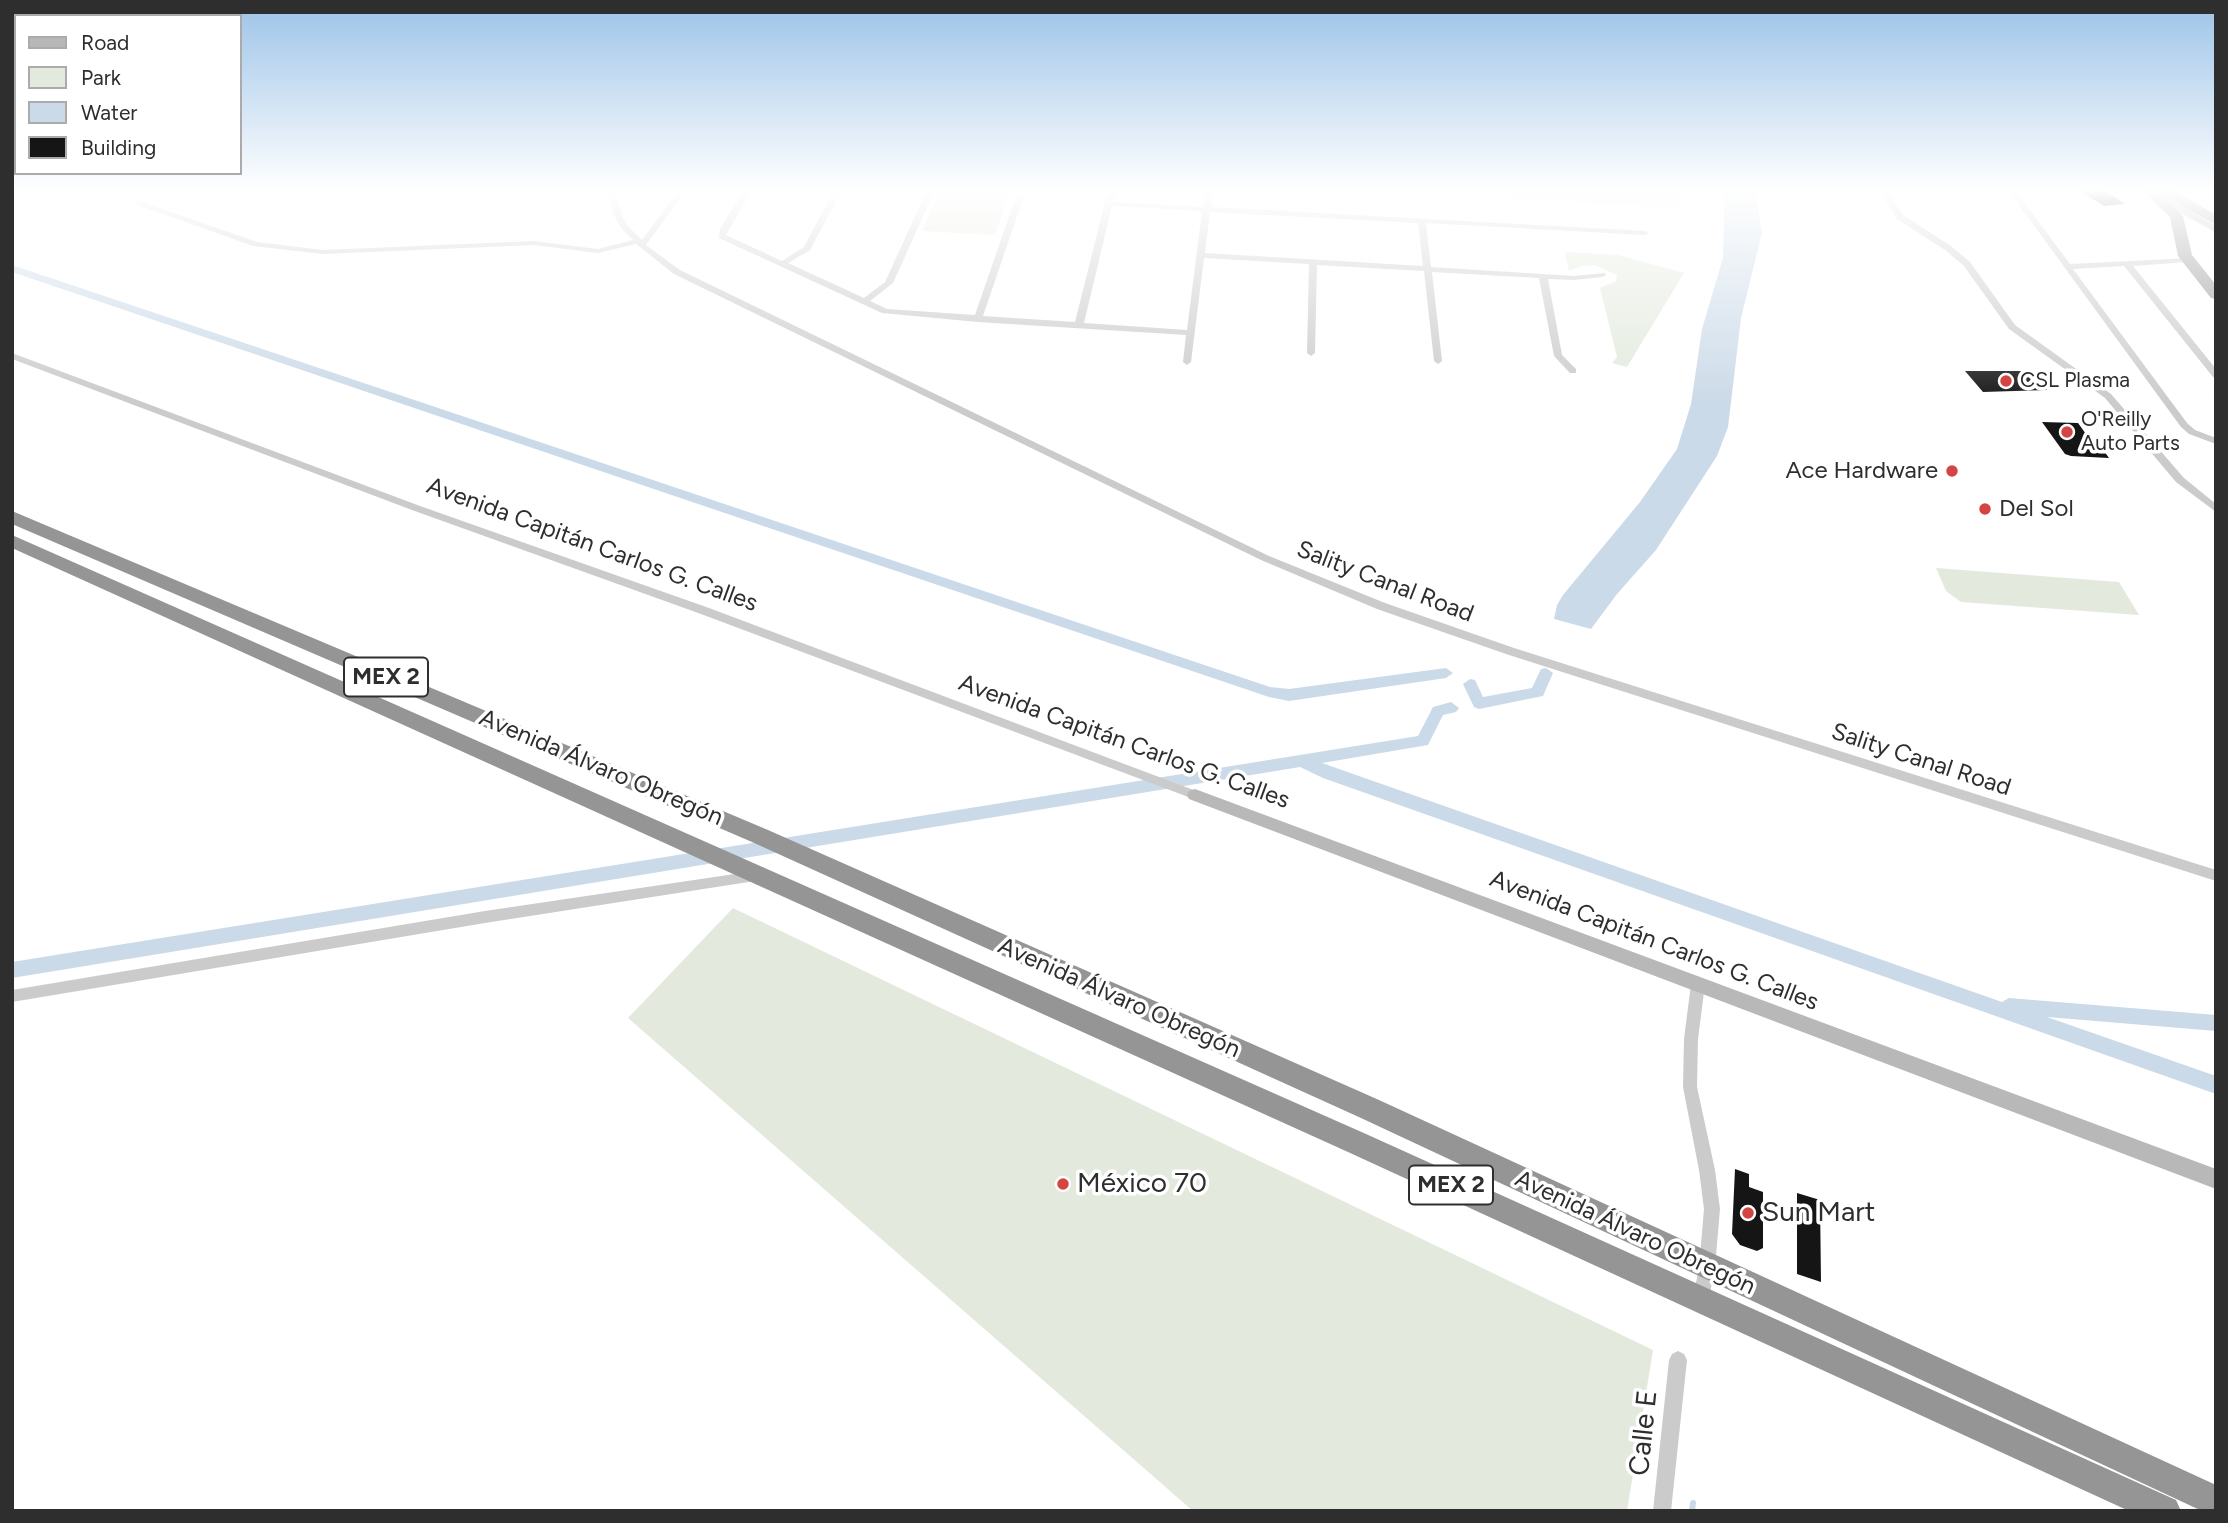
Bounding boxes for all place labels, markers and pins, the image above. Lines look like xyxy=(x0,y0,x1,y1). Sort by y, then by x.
place label: CSL Plasma xyxy=(2020,368,2130,394)
marker: CSL Plasma xyxy=(1998,373,2014,389)
place label: O'Reilly Auto Parts xyxy=(2081,407,2180,457)
marker: O'Reilly Auto Parts xyxy=(2059,424,2075,440)
place label: Ace Hardware xyxy=(1785,457,1938,485)
marker: Ace Hardware xyxy=(1944,463,1960,479)
place label: Del Sol xyxy=(1999,495,2074,523)
marker: Del Sol xyxy=(1977,501,1993,517)
place label: México 70 xyxy=(1077,1167,1207,1201)
marker: México 70 xyxy=(1055,1176,1071,1192)
place label: Sun Mart xyxy=(1762,1196,1875,1230)
marker: Sun Mart xyxy=(1740,1205,1756,1221)

